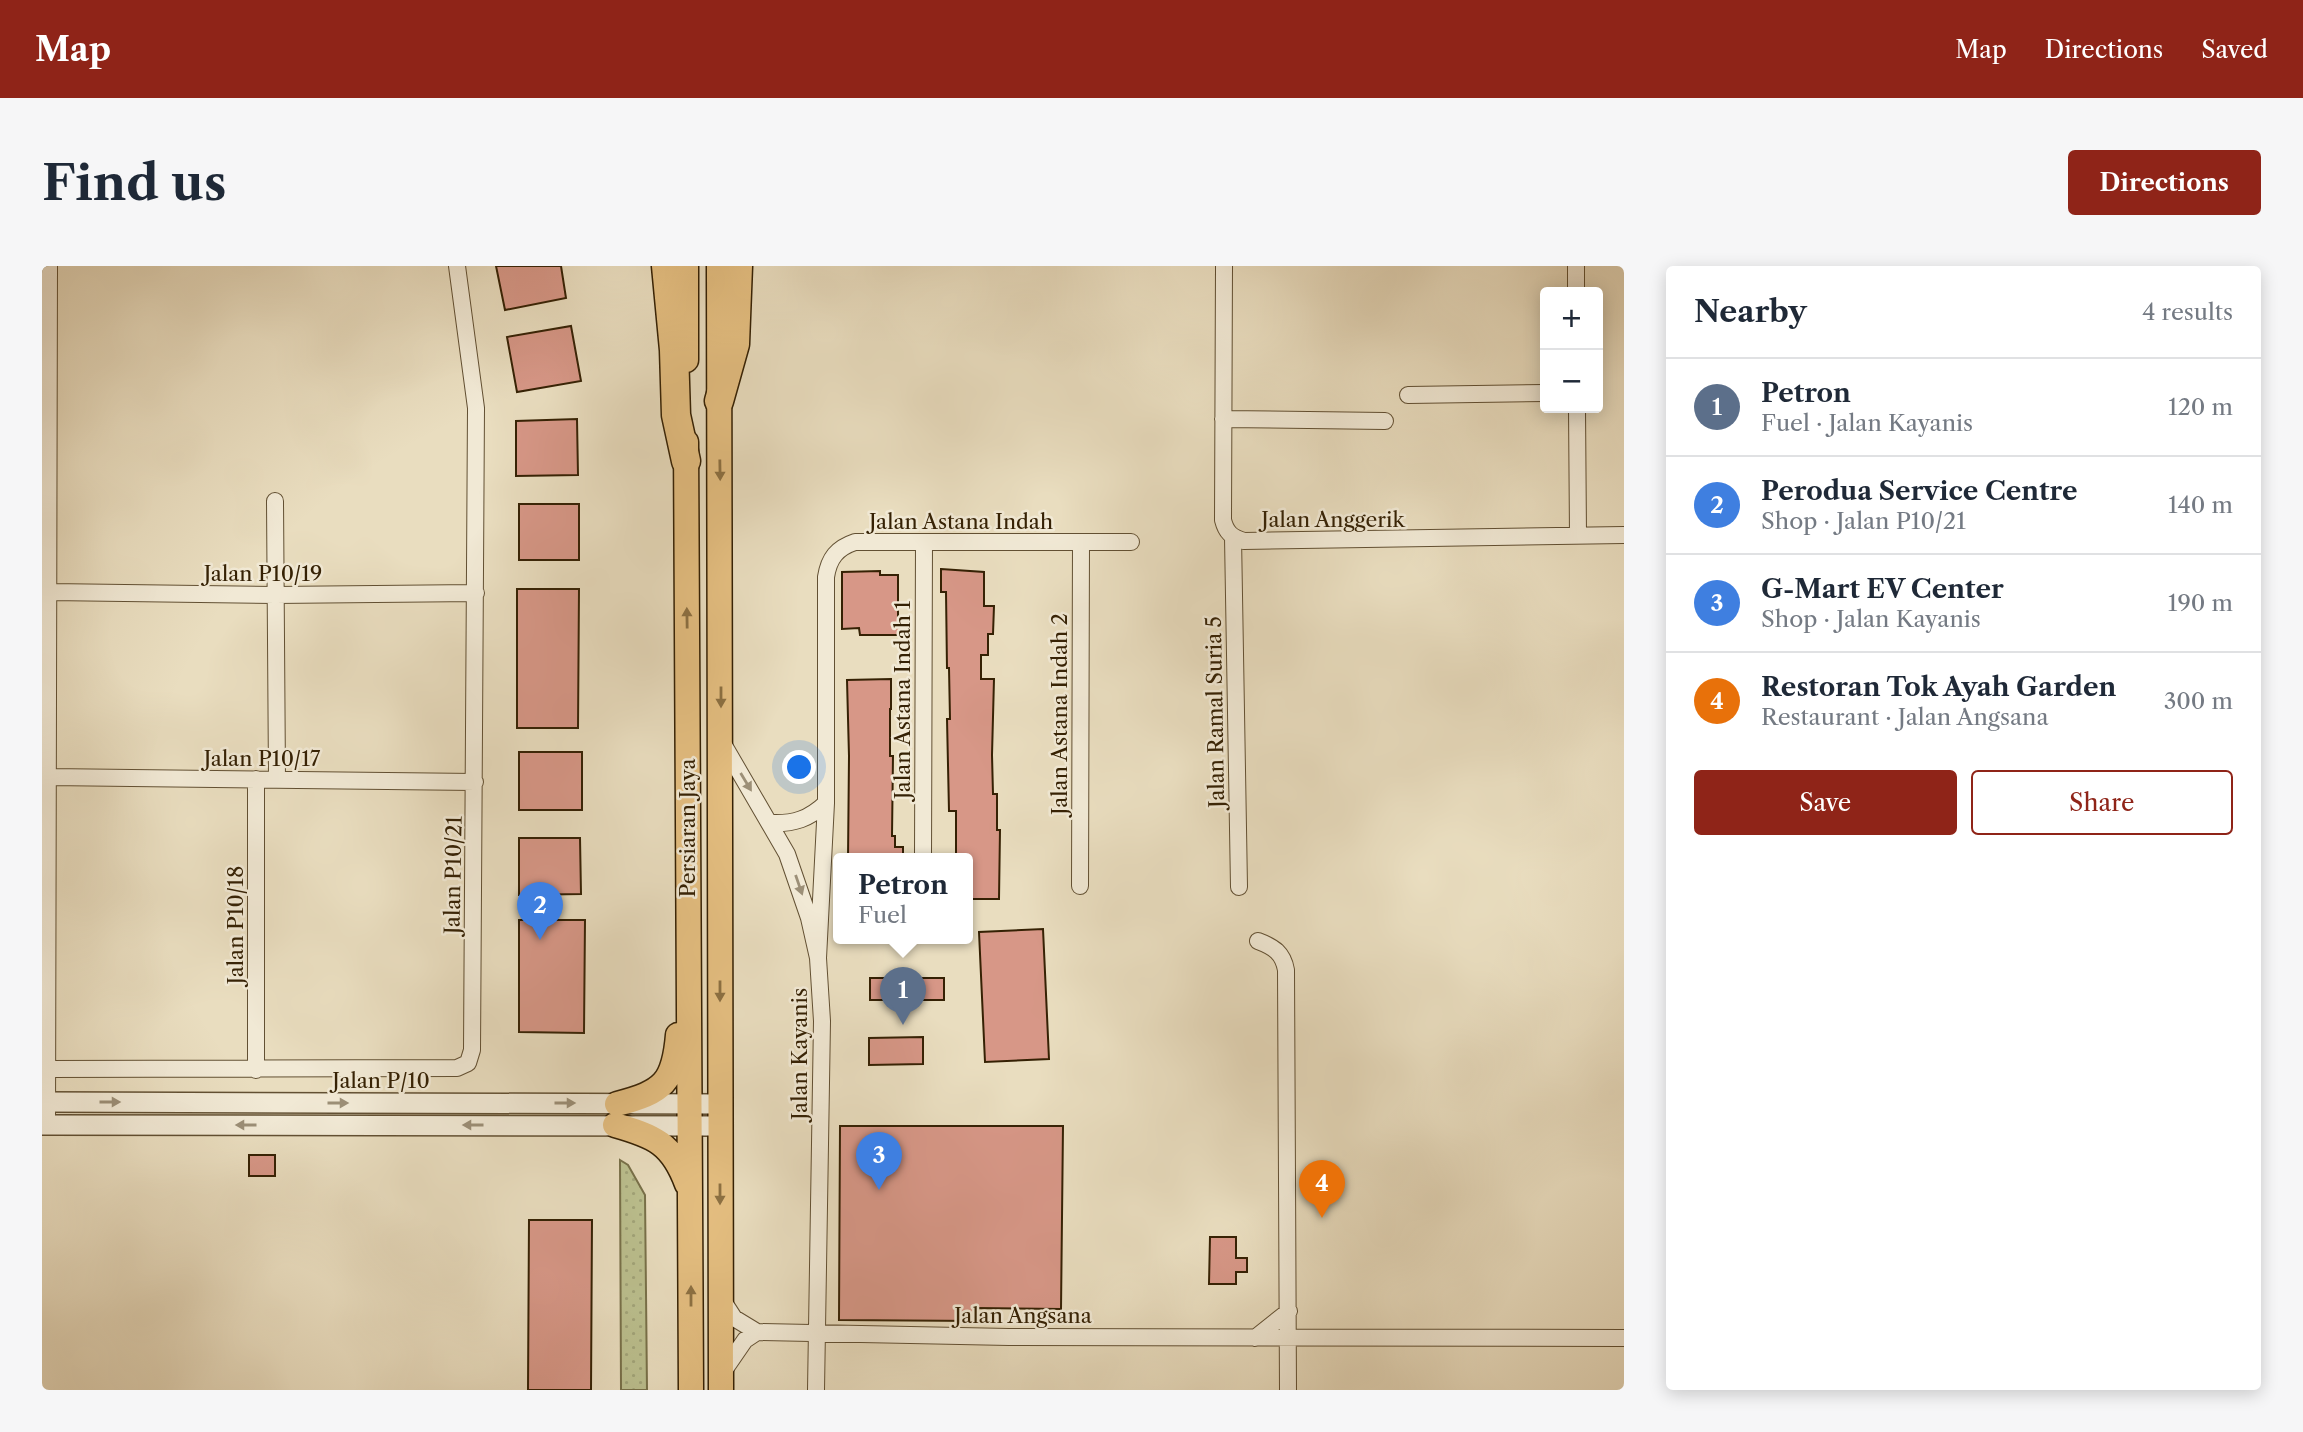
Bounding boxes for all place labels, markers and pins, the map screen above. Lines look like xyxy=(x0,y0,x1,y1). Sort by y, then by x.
pin: 2 xyxy=(517,882,563,940)
pin: 1 xyxy=(880,967,926,1025)
pin: 3 xyxy=(856,1132,902,1190)
pin: 4 xyxy=(1299,1160,1345,1218)

